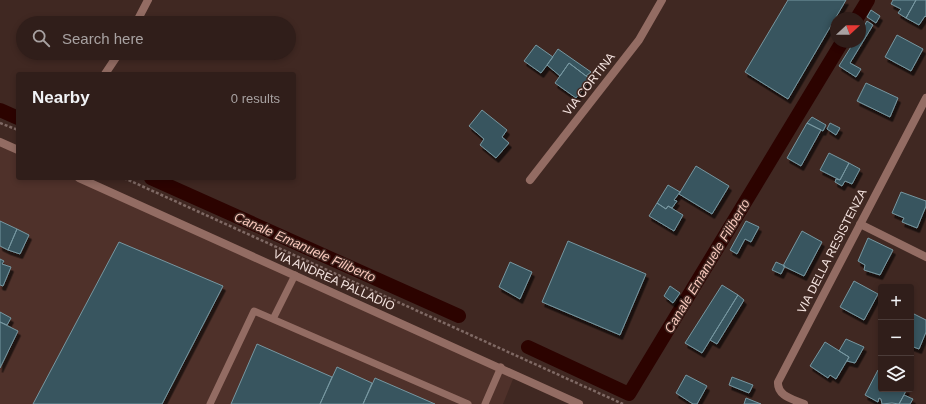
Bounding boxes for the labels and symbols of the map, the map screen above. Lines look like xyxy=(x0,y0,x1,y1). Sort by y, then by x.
north arrow xyxy=(830,12,866,48)
street label: VIA CORTINA xyxy=(560,50,618,118)
street label: VIA DELLA RESISTENZA xyxy=(794,186,870,316)
water label: Canale Emanuele Filiberto xyxy=(661,196,753,336)
water label: Canale Emanuele Filiberto xyxy=(232,209,378,285)
street label: VIA ANDREA PALLADIO xyxy=(271,247,397,313)

